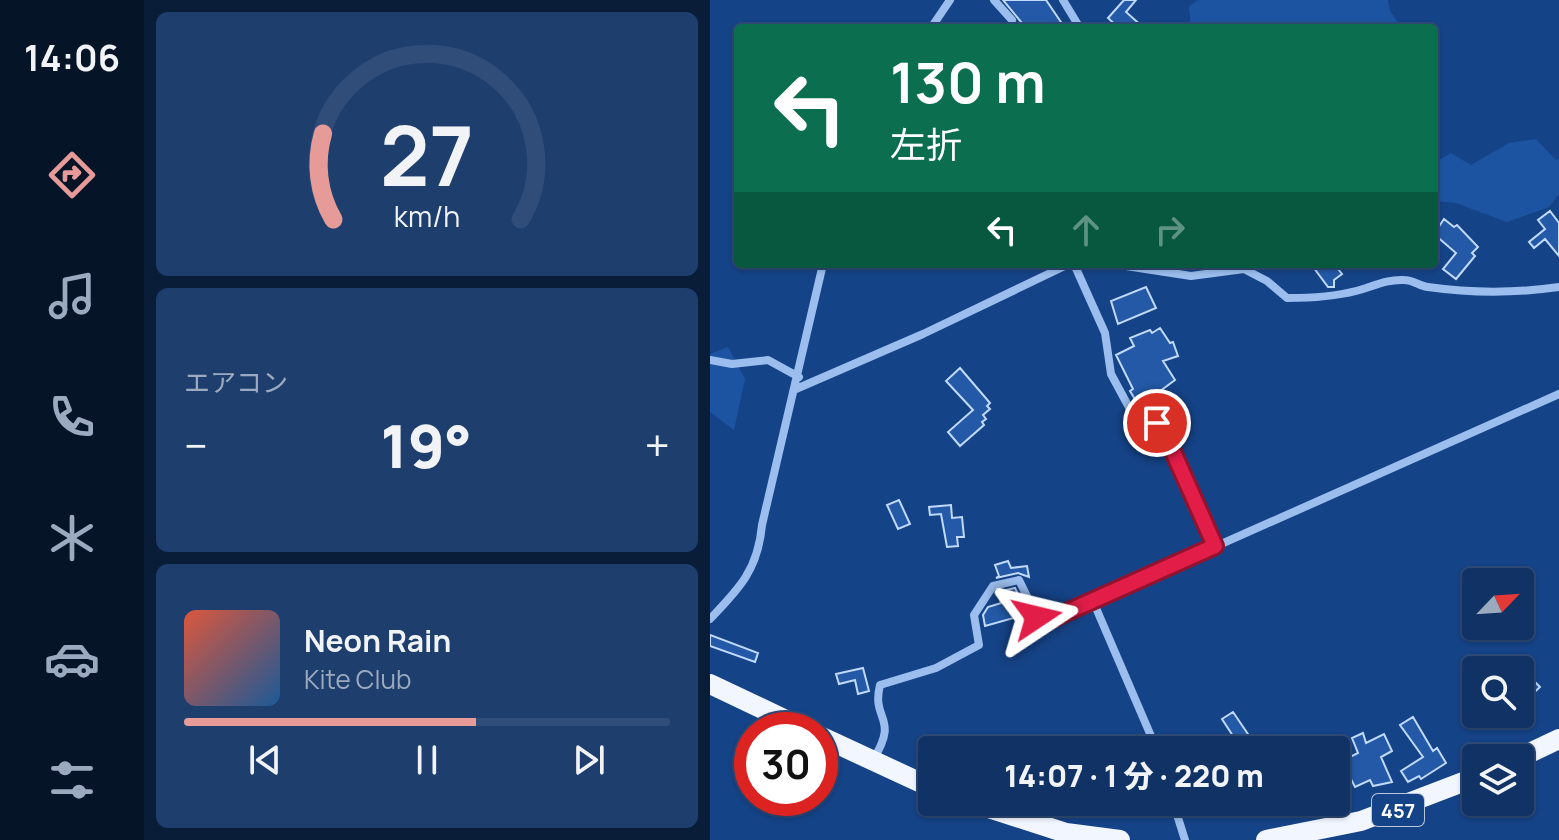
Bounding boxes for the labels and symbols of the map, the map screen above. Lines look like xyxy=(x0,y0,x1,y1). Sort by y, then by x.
pin xyxy=(1123,389,1191,457)
north arrow xyxy=(1462,568,1534,640)
position arrow xyxy=(995,575,1079,659)
speed limit sign: 30 xyxy=(734,712,838,816)
road number: 457 xyxy=(1372,794,1424,826)

